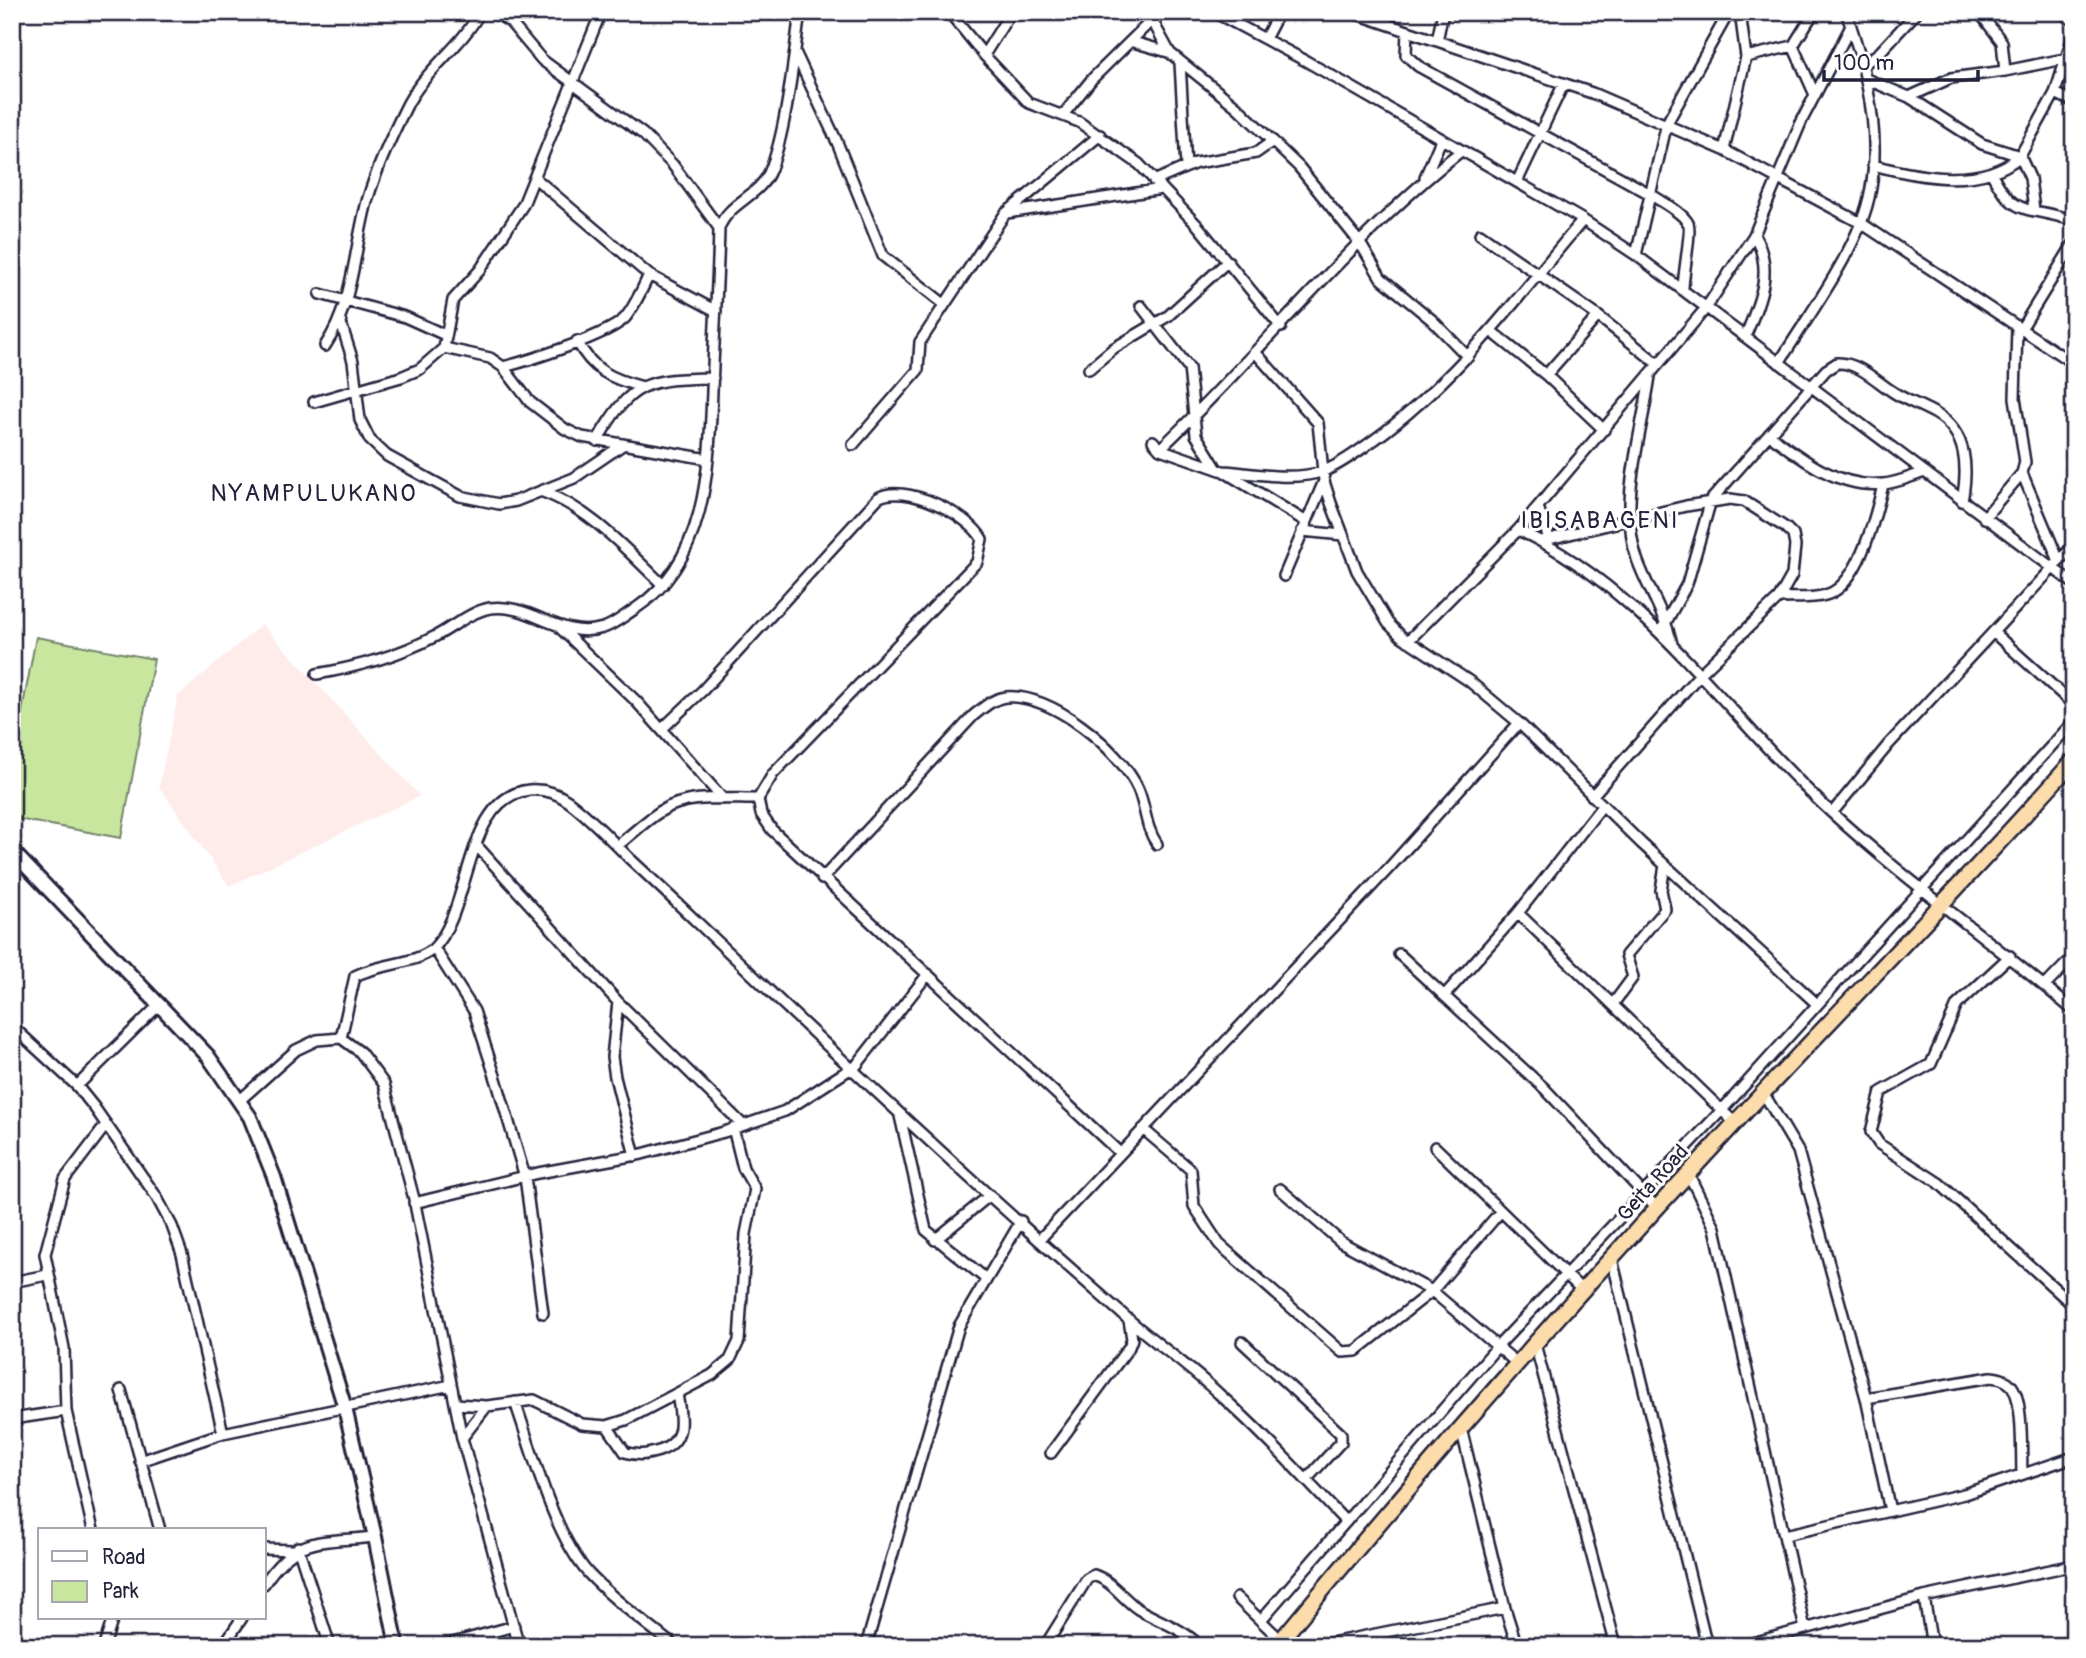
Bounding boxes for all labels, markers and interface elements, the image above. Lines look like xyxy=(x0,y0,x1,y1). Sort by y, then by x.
scale bar xyxy=(1824,38,1978,82)
text: 100 m xyxy=(1834,50,1894,77)
district label: NYAMPULUKANO xyxy=(210,479,418,508)
district label: IBISABAGENI xyxy=(1520,506,1680,535)
street label: Geita Road xyxy=(1611,1139,1695,1227)
legend xyxy=(38,1528,266,1620)
text: Road xyxy=(102,1544,146,1571)
text: Park xyxy=(102,1578,139,1605)

